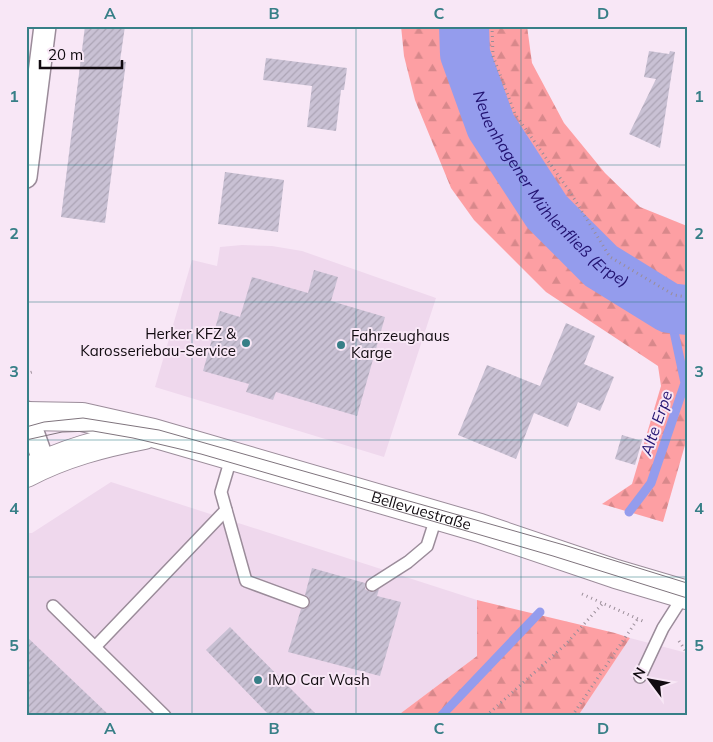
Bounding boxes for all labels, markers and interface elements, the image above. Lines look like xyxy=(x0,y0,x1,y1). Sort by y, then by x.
text: A xyxy=(104,3,116,23)
text: B xyxy=(268,3,280,23)
text: C xyxy=(434,3,445,23)
text: D xyxy=(597,3,609,23)
scale bar xyxy=(40,38,122,70)
text: 20 m xyxy=(48,45,83,64)
text: 1 xyxy=(9,86,19,106)
text: 1 xyxy=(694,86,704,106)
water label: Neuenhagener Mühlenfließ (Erpe) xyxy=(469,88,633,291)
text: 2 xyxy=(9,223,19,243)
text: 2 xyxy=(694,223,704,243)
place label: Herker KFZ & Karosseriebau-Service xyxy=(80,324,237,360)
place label: Fahrzeughaus Karge xyxy=(351,326,450,362)
marker: Herker KFZ & Karosseriebau-Service xyxy=(240,337,252,349)
marker: Fahrzeughaus Karge xyxy=(335,339,347,351)
text: 3 xyxy=(9,361,19,381)
text: 3 xyxy=(694,361,704,381)
water label: Alte Erpe xyxy=(635,388,677,459)
street label: Bellevuestraße xyxy=(369,487,473,534)
text: 4 xyxy=(9,498,19,518)
text: 4 xyxy=(694,498,704,518)
text: 5 xyxy=(9,635,19,655)
text: 5 xyxy=(694,635,704,655)
north arrow xyxy=(626,654,676,704)
text: N xyxy=(629,664,649,682)
place label: IMO Car Wash xyxy=(268,670,370,689)
marker: IMO Car Wash xyxy=(252,674,264,686)
text: A xyxy=(104,718,116,738)
text: B xyxy=(268,718,280,738)
text: C xyxy=(434,718,445,738)
text: D xyxy=(597,718,609,738)

